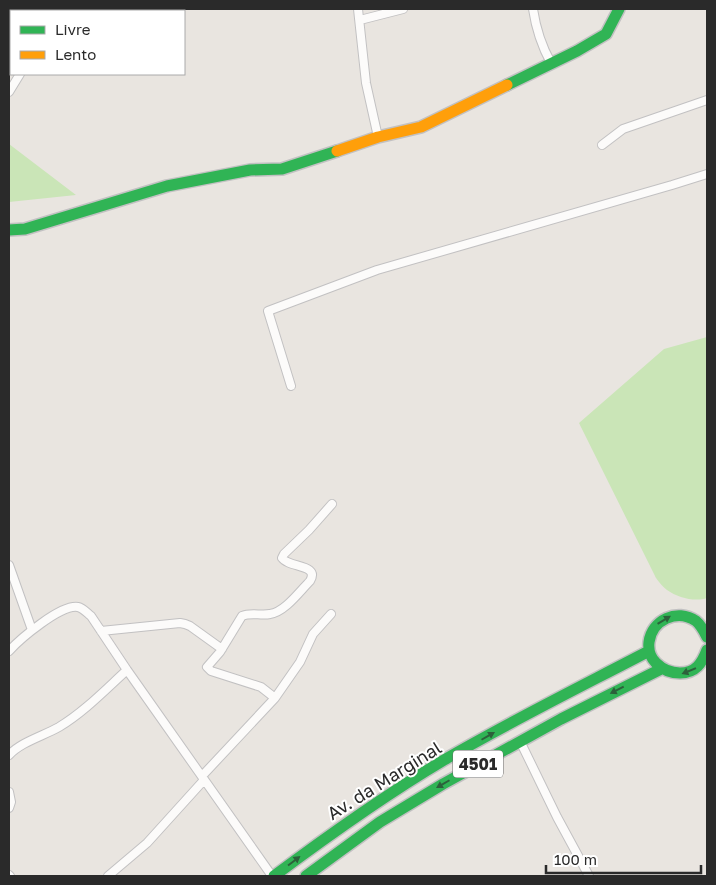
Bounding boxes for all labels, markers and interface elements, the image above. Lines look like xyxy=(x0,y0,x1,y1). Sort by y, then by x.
legend xyxy=(10,10,185,75)
text: Livre xyxy=(55,20,91,38)
text: Lento xyxy=(55,45,96,63)
one-way arrow xyxy=(657,616,671,625)
one-way arrow xyxy=(681,667,696,675)
one-way arrow xyxy=(610,686,625,694)
one-way arrow xyxy=(481,732,496,740)
street label: Av. da Marginal xyxy=(323,736,446,824)
road number: 4501 xyxy=(453,751,503,778)
one-way arrow xyxy=(437,779,450,788)
scale bar xyxy=(546,842,701,874)
text: 100 m xyxy=(554,850,597,868)
one-way arrow xyxy=(287,856,301,866)

